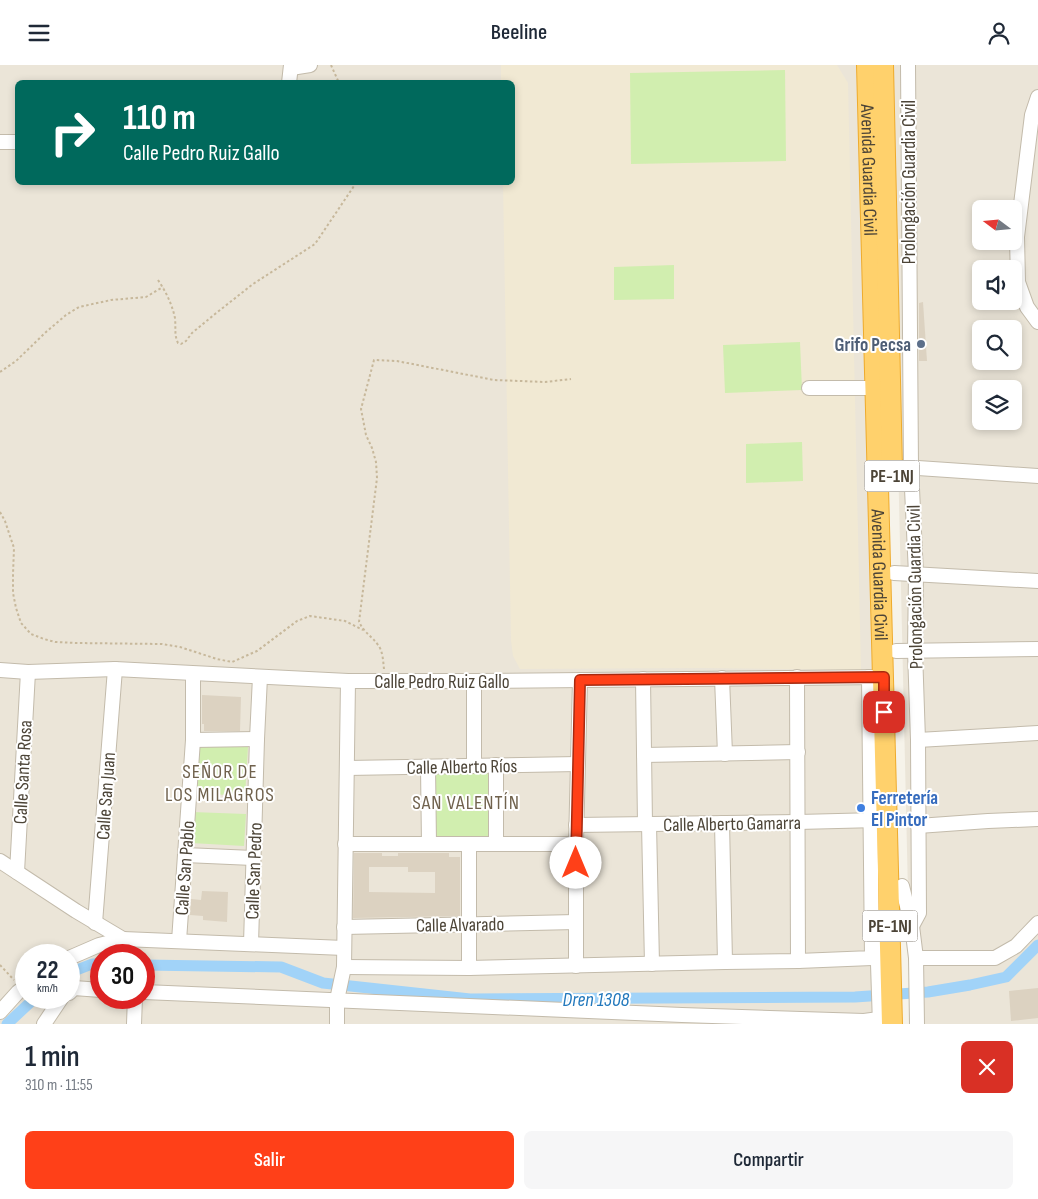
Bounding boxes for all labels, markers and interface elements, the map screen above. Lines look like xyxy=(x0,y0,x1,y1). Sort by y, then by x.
icon: menu xyxy=(25,19,53,47)
text: Beeline xyxy=(491,19,547,46)
icon: person xyxy=(985,19,1013,47)
text: 110 m xyxy=(123,97,196,140)
icon: right xyxy=(40,100,105,165)
street label: Prolongación Guardia Civil xyxy=(898,100,921,264)
street label: Avenida Guardia Civil xyxy=(855,103,881,236)
text: Calle Pedro Ruiz Gallo xyxy=(123,140,280,167)
north arrow xyxy=(972,200,1022,250)
map controls xyxy=(972,200,1022,430)
button: sound xyxy=(972,260,1022,310)
button: search xyxy=(972,320,1022,370)
place label: Grifo Pecsa xyxy=(835,334,911,357)
marker: Grifo Pecsa xyxy=(915,338,927,350)
button: layers xyxy=(972,380,1022,430)
road number: PE-1NJ xyxy=(864,461,920,491)
street label: Prolongación Guardia Civil xyxy=(903,505,928,669)
street label: Avenida Guardia Civil xyxy=(866,508,892,641)
street label: Calle Pedro Ruiz Gallo xyxy=(374,671,510,694)
pin xyxy=(863,691,905,733)
icon: arrive xyxy=(870,698,898,726)
street label: Calle Santa Rosa xyxy=(9,719,38,825)
street label: Calle San Juan xyxy=(92,751,121,841)
street label: Calle Alberto Ríos xyxy=(407,755,518,780)
district label: SEÑOR DE LOS MILAGROS xyxy=(165,760,275,807)
place label: Ferretería El Pintor xyxy=(871,787,938,832)
district label: SAN VALENTÍN xyxy=(412,791,520,815)
marker: Ferretería El Pintor xyxy=(855,802,867,814)
street label: Calle Alberto Gamarra xyxy=(663,812,801,837)
street label: Calle San Pablo xyxy=(171,820,200,916)
street label: Calle San Pedro xyxy=(241,822,268,920)
position arrow xyxy=(549,836,601,888)
road number: PE-1NJ xyxy=(862,911,918,941)
street label: Calle Alvarado xyxy=(416,913,504,938)
speed limit sign: 30 xyxy=(90,944,155,1009)
text: 22 xyxy=(37,955,58,986)
text: km/h xyxy=(37,981,58,996)
water label: Dren 1308 xyxy=(563,988,630,1012)
text: 1 min xyxy=(25,1039,80,1075)
button: close xyxy=(961,1041,1013,1093)
text: 310 m · 11:55 xyxy=(25,1076,93,1095)
button: Salir xyxy=(25,1131,514,1189)
button: Compartir xyxy=(524,1131,1013,1189)

